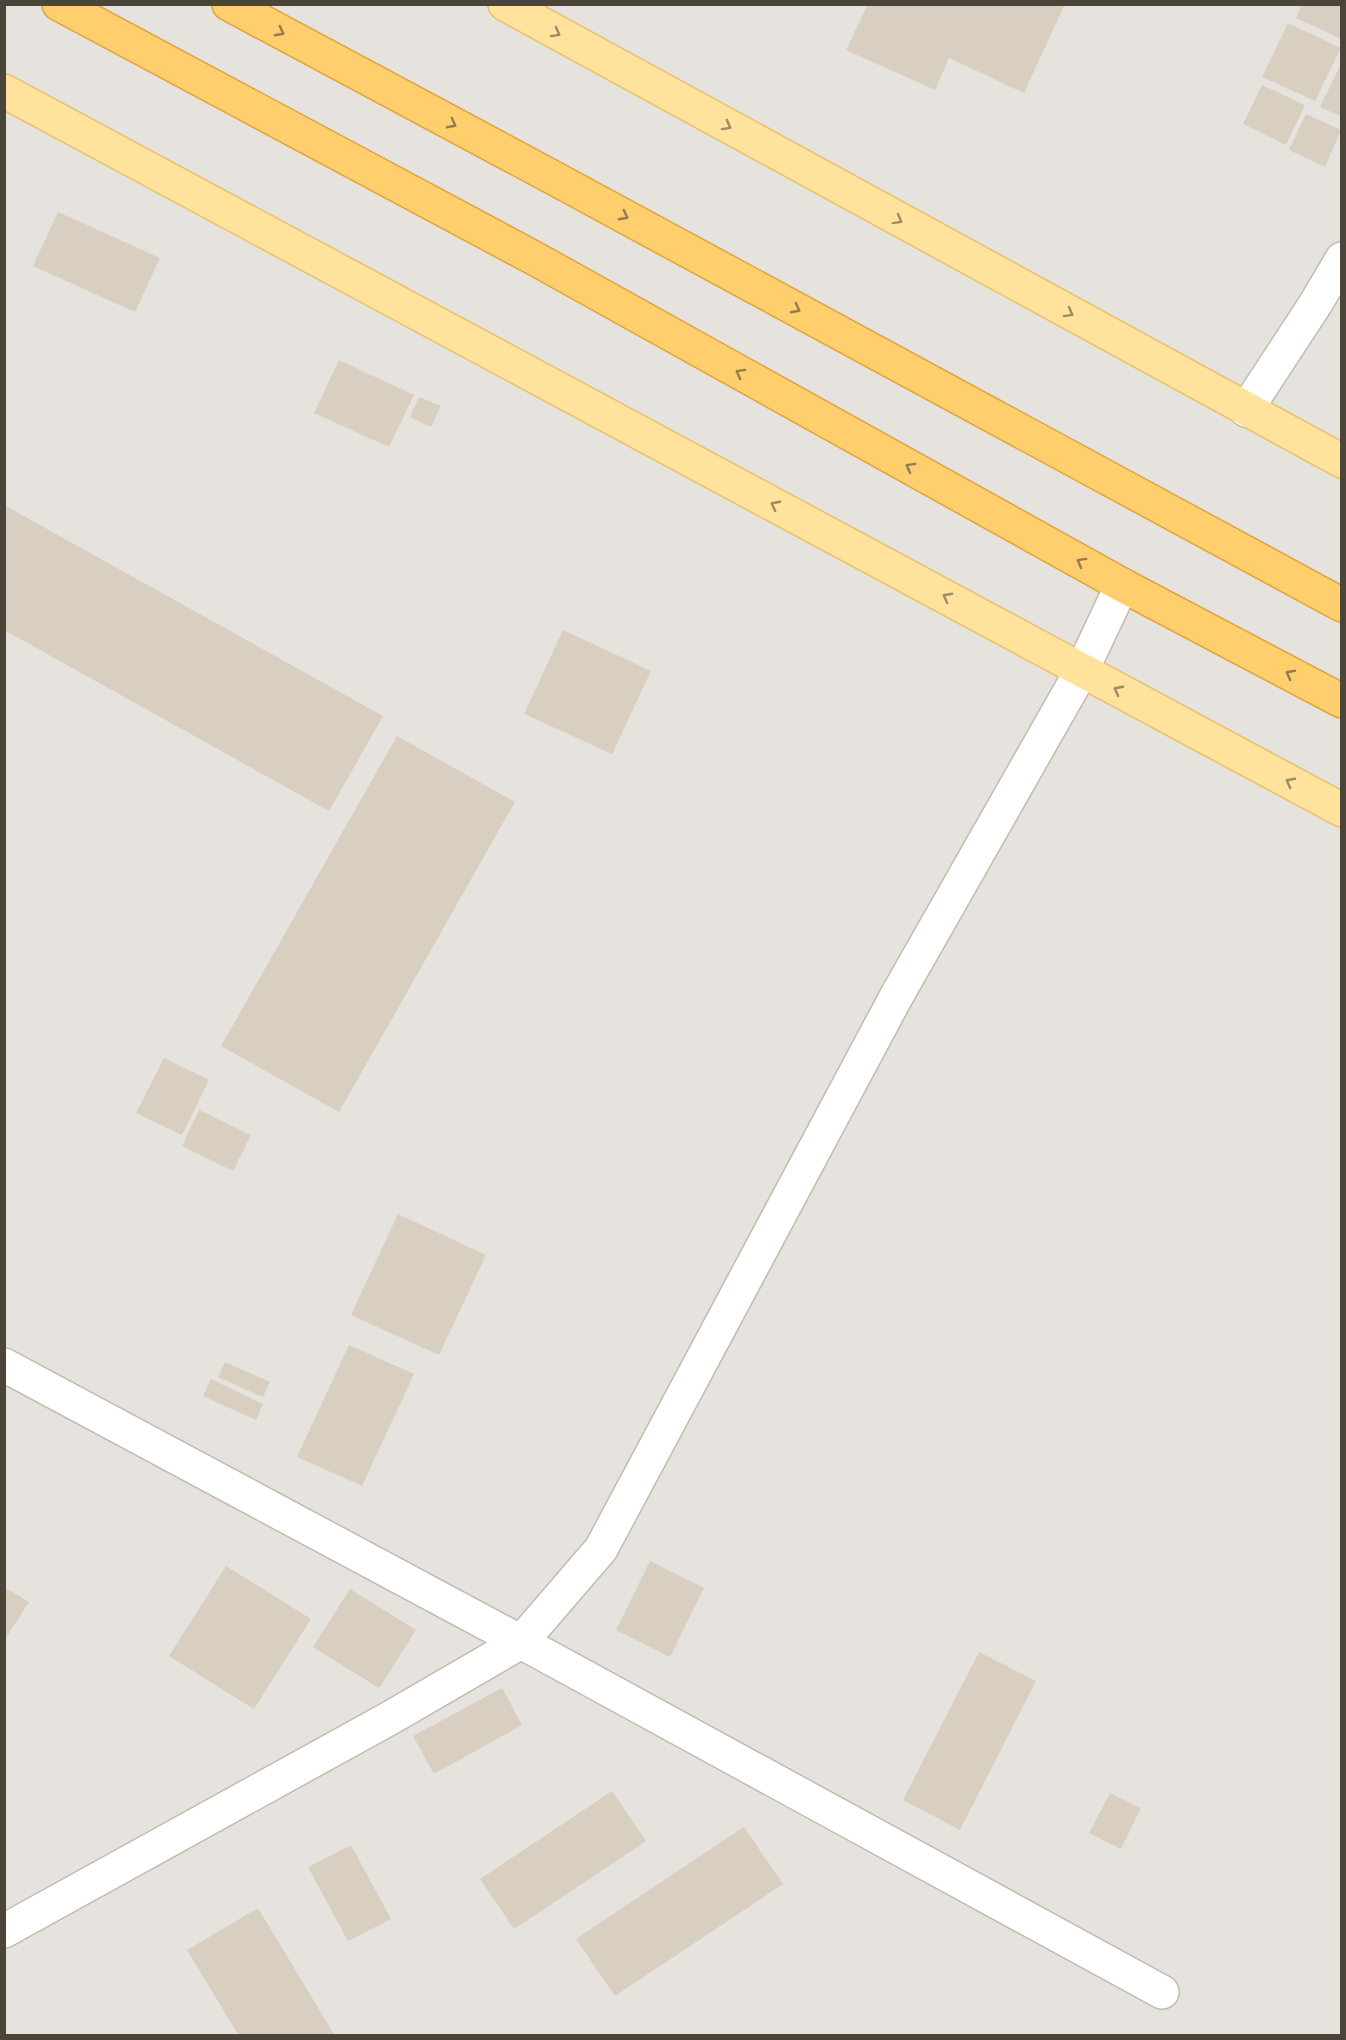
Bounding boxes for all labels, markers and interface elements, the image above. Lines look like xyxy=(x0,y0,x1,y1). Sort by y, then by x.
one-way arrow xyxy=(274,25,284,36)
one-way arrow xyxy=(550,26,560,37)
one-way arrow xyxy=(446,117,457,128)
one-way arrow xyxy=(721,119,732,130)
one-way arrow xyxy=(618,209,628,220)
one-way arrow xyxy=(892,213,903,224)
one-way arrow xyxy=(789,302,800,313)
one-way arrow xyxy=(1063,306,1074,317)
one-way arrow xyxy=(736,369,746,380)
one-way arrow xyxy=(906,463,917,475)
one-way arrow xyxy=(771,501,781,512)
one-way arrow xyxy=(1077,558,1087,569)
one-way arrow xyxy=(942,593,953,604)
one-way arrow xyxy=(1286,670,1296,681)
one-way arrow xyxy=(1114,686,1125,697)
one-way arrow xyxy=(1286,778,1296,789)

